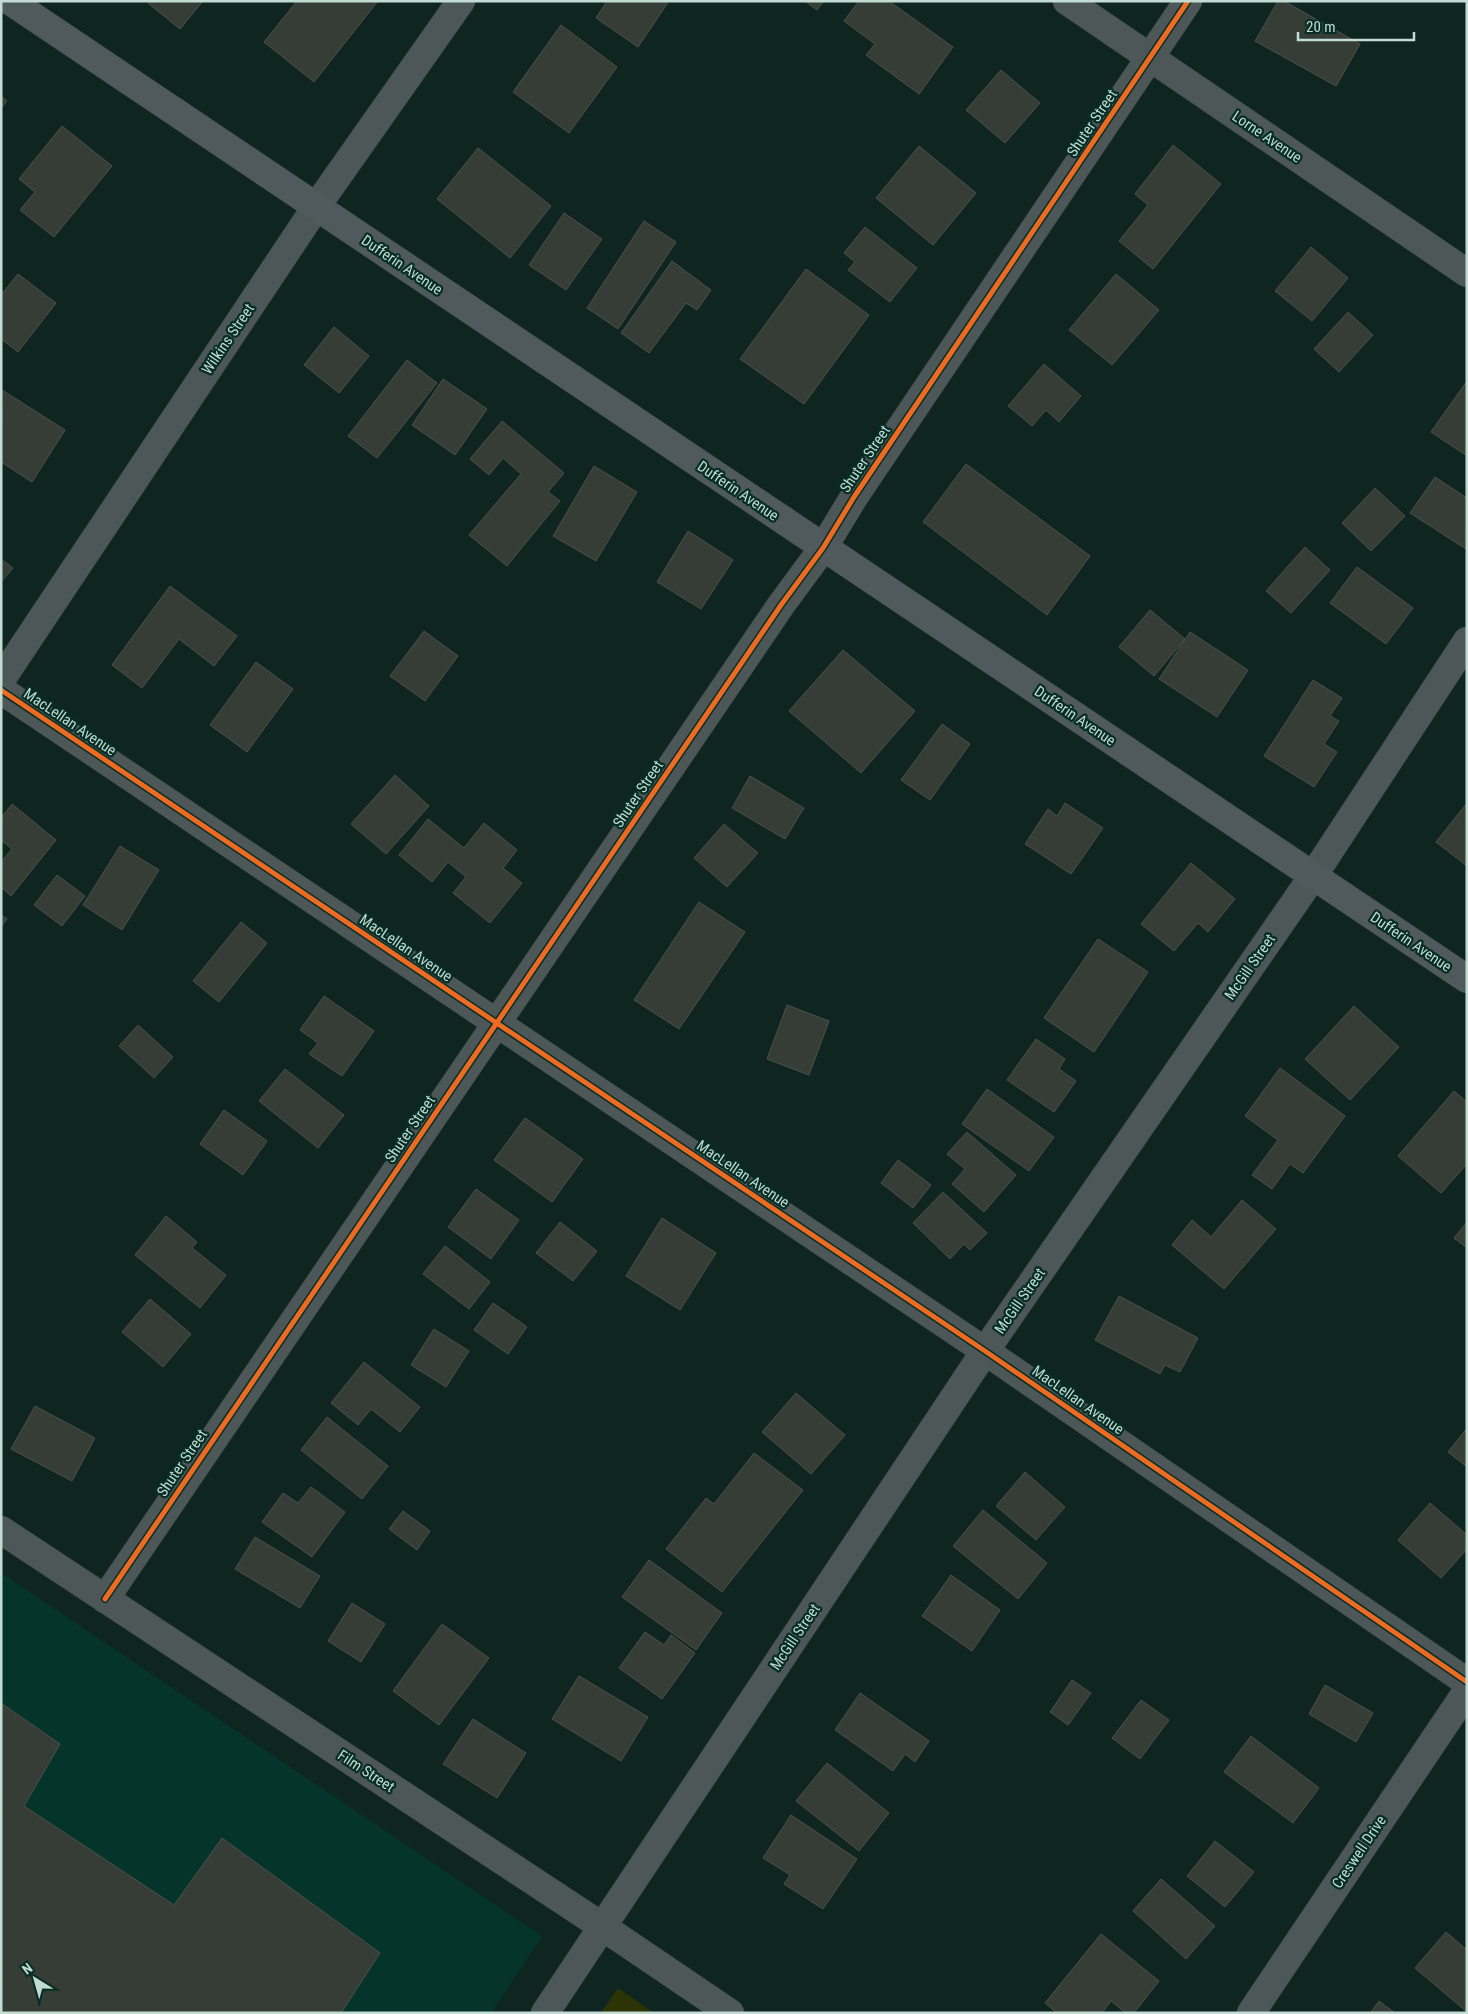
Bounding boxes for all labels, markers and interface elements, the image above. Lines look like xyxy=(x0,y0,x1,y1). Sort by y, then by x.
scale bar xyxy=(1298,10,1414,42)
text: 20 m xyxy=(1306,18,1336,36)
street label: Shuter Street xyxy=(1063,86,1121,160)
street label: Lorne Avenue xyxy=(1229,107,1305,167)
street label: Dufferin Avenue xyxy=(358,231,446,299)
street label: Wilkins Street xyxy=(198,300,258,378)
street label: Shuter Street xyxy=(836,422,894,496)
street label: Dufferin Avenue xyxy=(694,457,782,525)
street label: Dufferin Avenue xyxy=(1031,682,1119,750)
street label: MacLellan Avenue xyxy=(20,684,120,760)
street label: Shuter Street xyxy=(609,757,667,831)
street label: Dufferin Avenue xyxy=(1367,908,1455,976)
street label: MacLellan Avenue xyxy=(356,910,456,986)
street label: McGill Street xyxy=(1221,931,1279,1003)
street label: Shuter Street xyxy=(381,1092,439,1166)
street label: MacLellan Avenue xyxy=(693,1136,793,1212)
street label: McGill Street xyxy=(991,1265,1049,1337)
street label: MacLellan Avenue xyxy=(1029,1362,1127,1438)
street label: Shuter Street xyxy=(153,1426,211,1500)
street label: McGill Street xyxy=(766,1600,824,1674)
street label: Film Street xyxy=(334,1746,398,1796)
street label: Creswell Drive xyxy=(1328,1812,1390,1892)
north arrow xyxy=(10,1954,60,2004)
text: N xyxy=(19,1960,35,1978)

